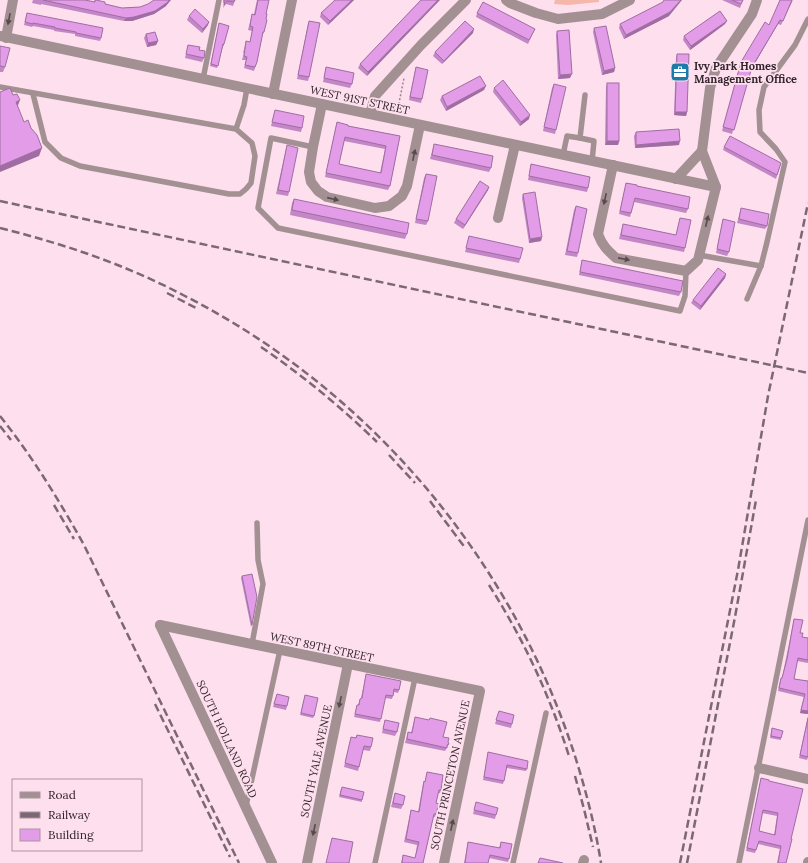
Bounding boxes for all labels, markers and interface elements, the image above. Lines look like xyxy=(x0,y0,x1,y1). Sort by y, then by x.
one-way arrow xyxy=(6,13,12,25)
place label: Ivy Park Homes Management Office xyxy=(694,59,797,86)
office icon: Ivy Park Homes Management Office xyxy=(669,61,691,83)
street label: WEST 91ST STREET xyxy=(309,83,411,117)
one-way arrow xyxy=(411,149,417,162)
one-way arrow xyxy=(602,193,608,206)
one-way arrow xyxy=(327,196,339,202)
one-way arrow xyxy=(705,215,711,227)
one-way arrow xyxy=(618,256,630,262)
street label: WEST 89TH STREET xyxy=(269,629,375,665)
street label: SOUTH HOLLAND ROAD xyxy=(193,678,261,800)
one-way arrow xyxy=(336,696,342,708)
street label: SOUTH PRINCETON AVENUE xyxy=(427,699,473,851)
street label: SOUTH YALE AVENUE xyxy=(297,703,335,819)
legend xyxy=(12,779,142,851)
text: Road xyxy=(48,787,76,802)
text: Railway xyxy=(48,807,91,822)
one-way arrow xyxy=(449,819,455,831)
one-way arrow xyxy=(310,824,316,836)
text: Building xyxy=(48,827,94,842)

